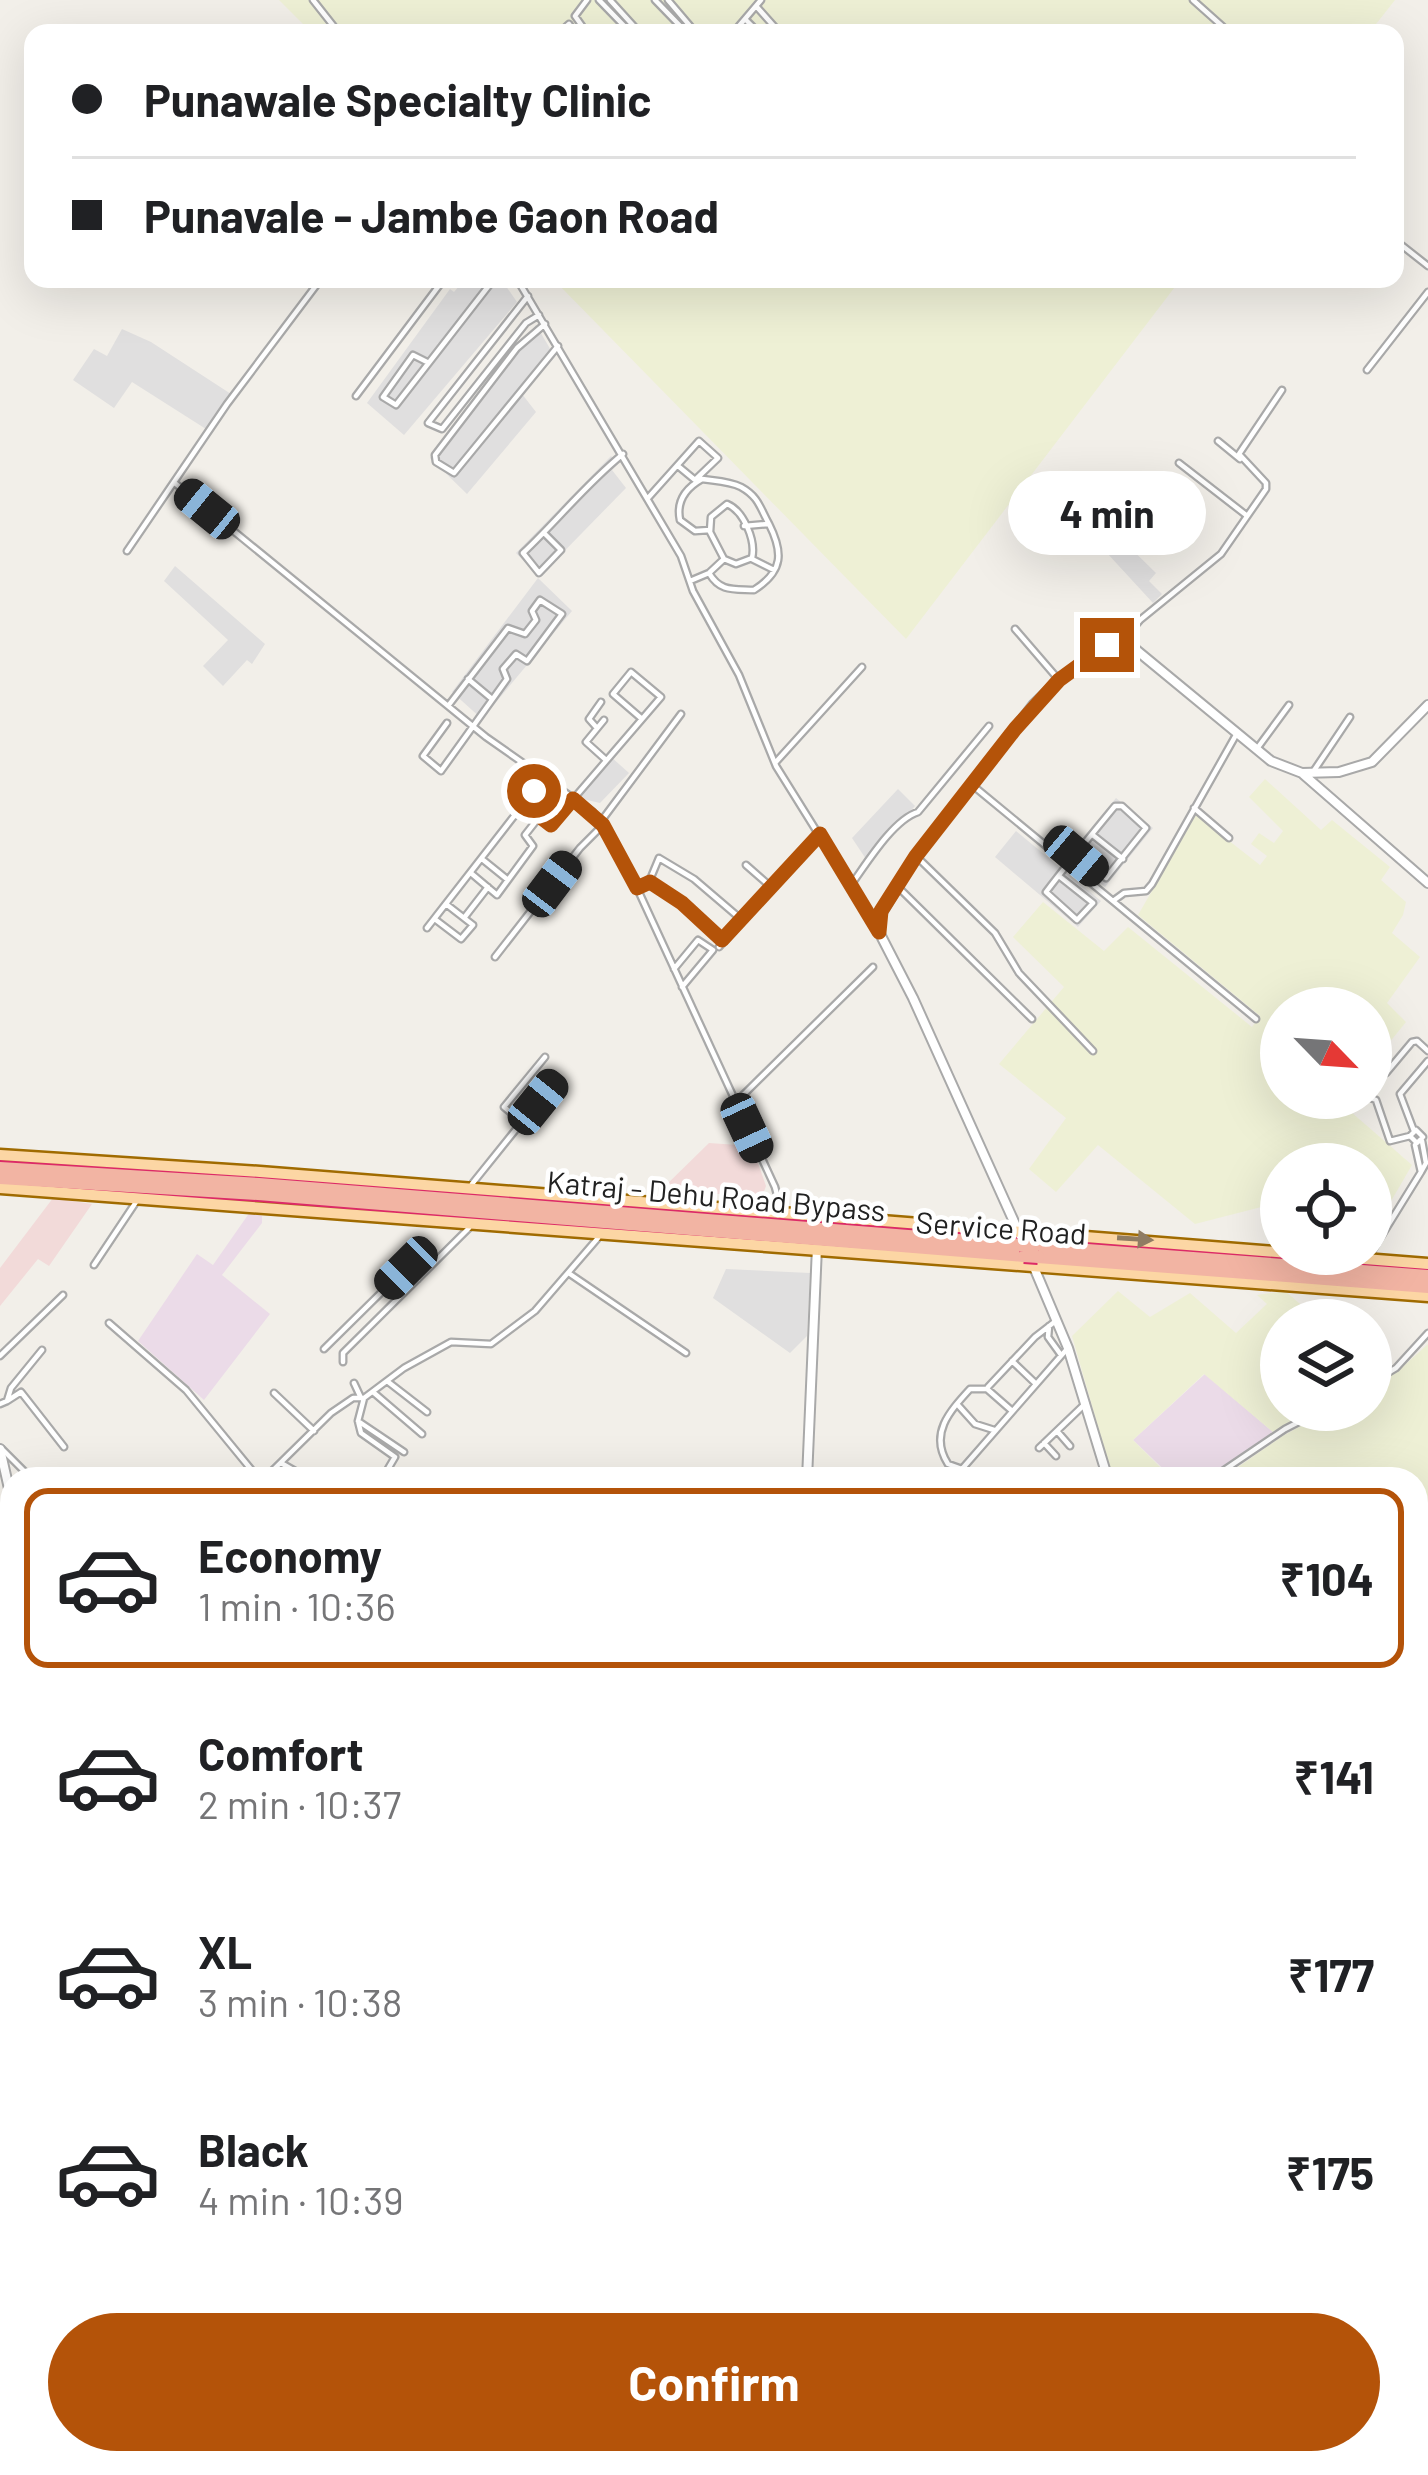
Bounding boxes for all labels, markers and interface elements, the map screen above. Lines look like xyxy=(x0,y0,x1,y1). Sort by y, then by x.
text: Punawale Specialty Clinic xyxy=(144,72,651,126)
text: Punavale - Jambe Gaon Road xyxy=(144,188,719,242)
callout: 4 min xyxy=(1008,471,1206,555)
car xyxy=(168,472,246,546)
text: 4 min xyxy=(1059,489,1155,536)
route end xyxy=(1080,618,1134,672)
route start xyxy=(507,764,561,818)
car xyxy=(1037,819,1115,893)
car xyxy=(516,844,588,924)
north arrow xyxy=(1260,987,1392,1119)
map controls xyxy=(1260,987,1392,1431)
car xyxy=(501,1063,575,1141)
car xyxy=(715,1088,779,1168)
button: locate xyxy=(1260,1143,1392,1275)
street label: Katraj - Dehu Road Bypass xyxy=(545,1162,887,1228)
street label: Service Road xyxy=(915,1203,1088,1251)
car xyxy=(368,1230,444,1306)
one-way arrow xyxy=(1117,1230,1154,1249)
button: layers xyxy=(1260,1299,1392,1431)
icon: car xyxy=(54,1524,162,1632)
text: Economy xyxy=(198,1528,382,1582)
text: ₹104 xyxy=(1279,1551,1374,1605)
text: 1 min · 10:36 xyxy=(198,1582,396,1629)
icon: car xyxy=(54,1722,162,1830)
text: Comfort xyxy=(198,1726,364,1780)
text: ₹141 xyxy=(1293,1749,1374,1803)
text: 2 min · 10:37 xyxy=(198,1780,401,1827)
icon: car xyxy=(54,1920,162,2028)
text: XL xyxy=(198,1924,252,1978)
text: ₹177 xyxy=(1288,1947,1374,2001)
text: 3 min · 10:38 xyxy=(198,1978,402,2025)
icon: car xyxy=(54,2118,162,2226)
text: Black xyxy=(198,2122,309,2176)
text: ₹175 xyxy=(1286,2145,1374,2199)
text: 4 min · 10:39 xyxy=(198,2176,404,2223)
button: Confirm xyxy=(48,2313,1380,2451)

